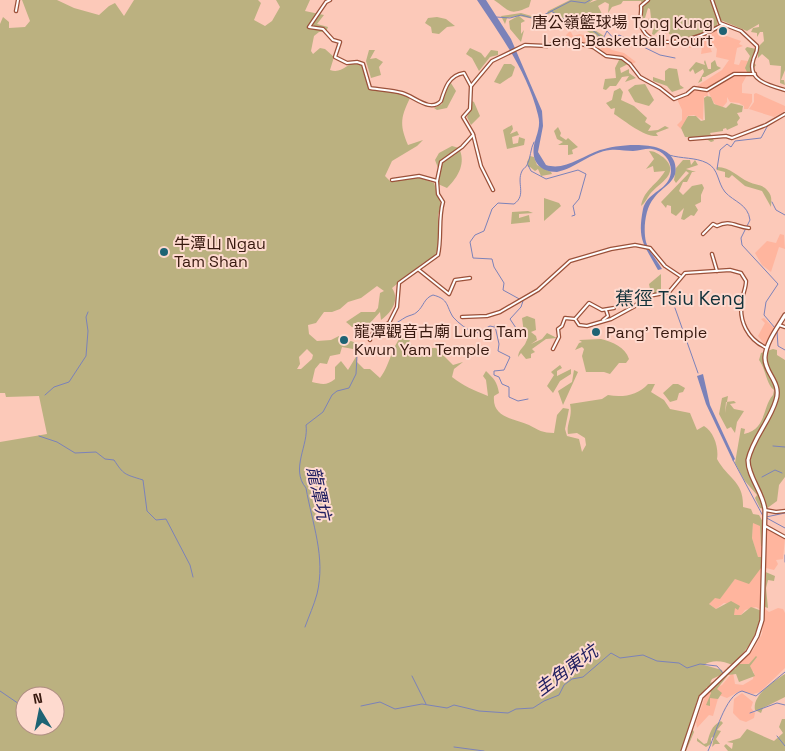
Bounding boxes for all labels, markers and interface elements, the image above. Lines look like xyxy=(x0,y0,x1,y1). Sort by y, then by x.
place label: 唐公嶺籃球場 Tong Kung Leng Basketball Court xyxy=(532,12,713,51)
marker: 唐公嶺籃球場 Tong Kung Leng Basketball Court xyxy=(717,25,729,37)
place label: 牛潭山 Ngau Tam Shan xyxy=(174,233,266,272)
marker: 牛潭山 Ngau Tam Shan xyxy=(158,246,170,258)
district label: 蕉徑 Tsiu Keng xyxy=(615,286,745,311)
place label: 龍潭觀音古廟 Lung Tam Kwun Yam Temple xyxy=(354,321,527,360)
place label: Pang' Temple xyxy=(606,322,707,343)
marker: Pang' Temple xyxy=(590,326,602,338)
marker: 龍潭觀音古廟 Lung Tam Kwun Yam Temple xyxy=(338,334,350,346)
water label: 龍潭坑 xyxy=(302,464,336,525)
water label: 圭角東坑 xyxy=(530,638,604,700)
north arrow xyxy=(15,686,65,736)
text: N xyxy=(32,689,44,708)

